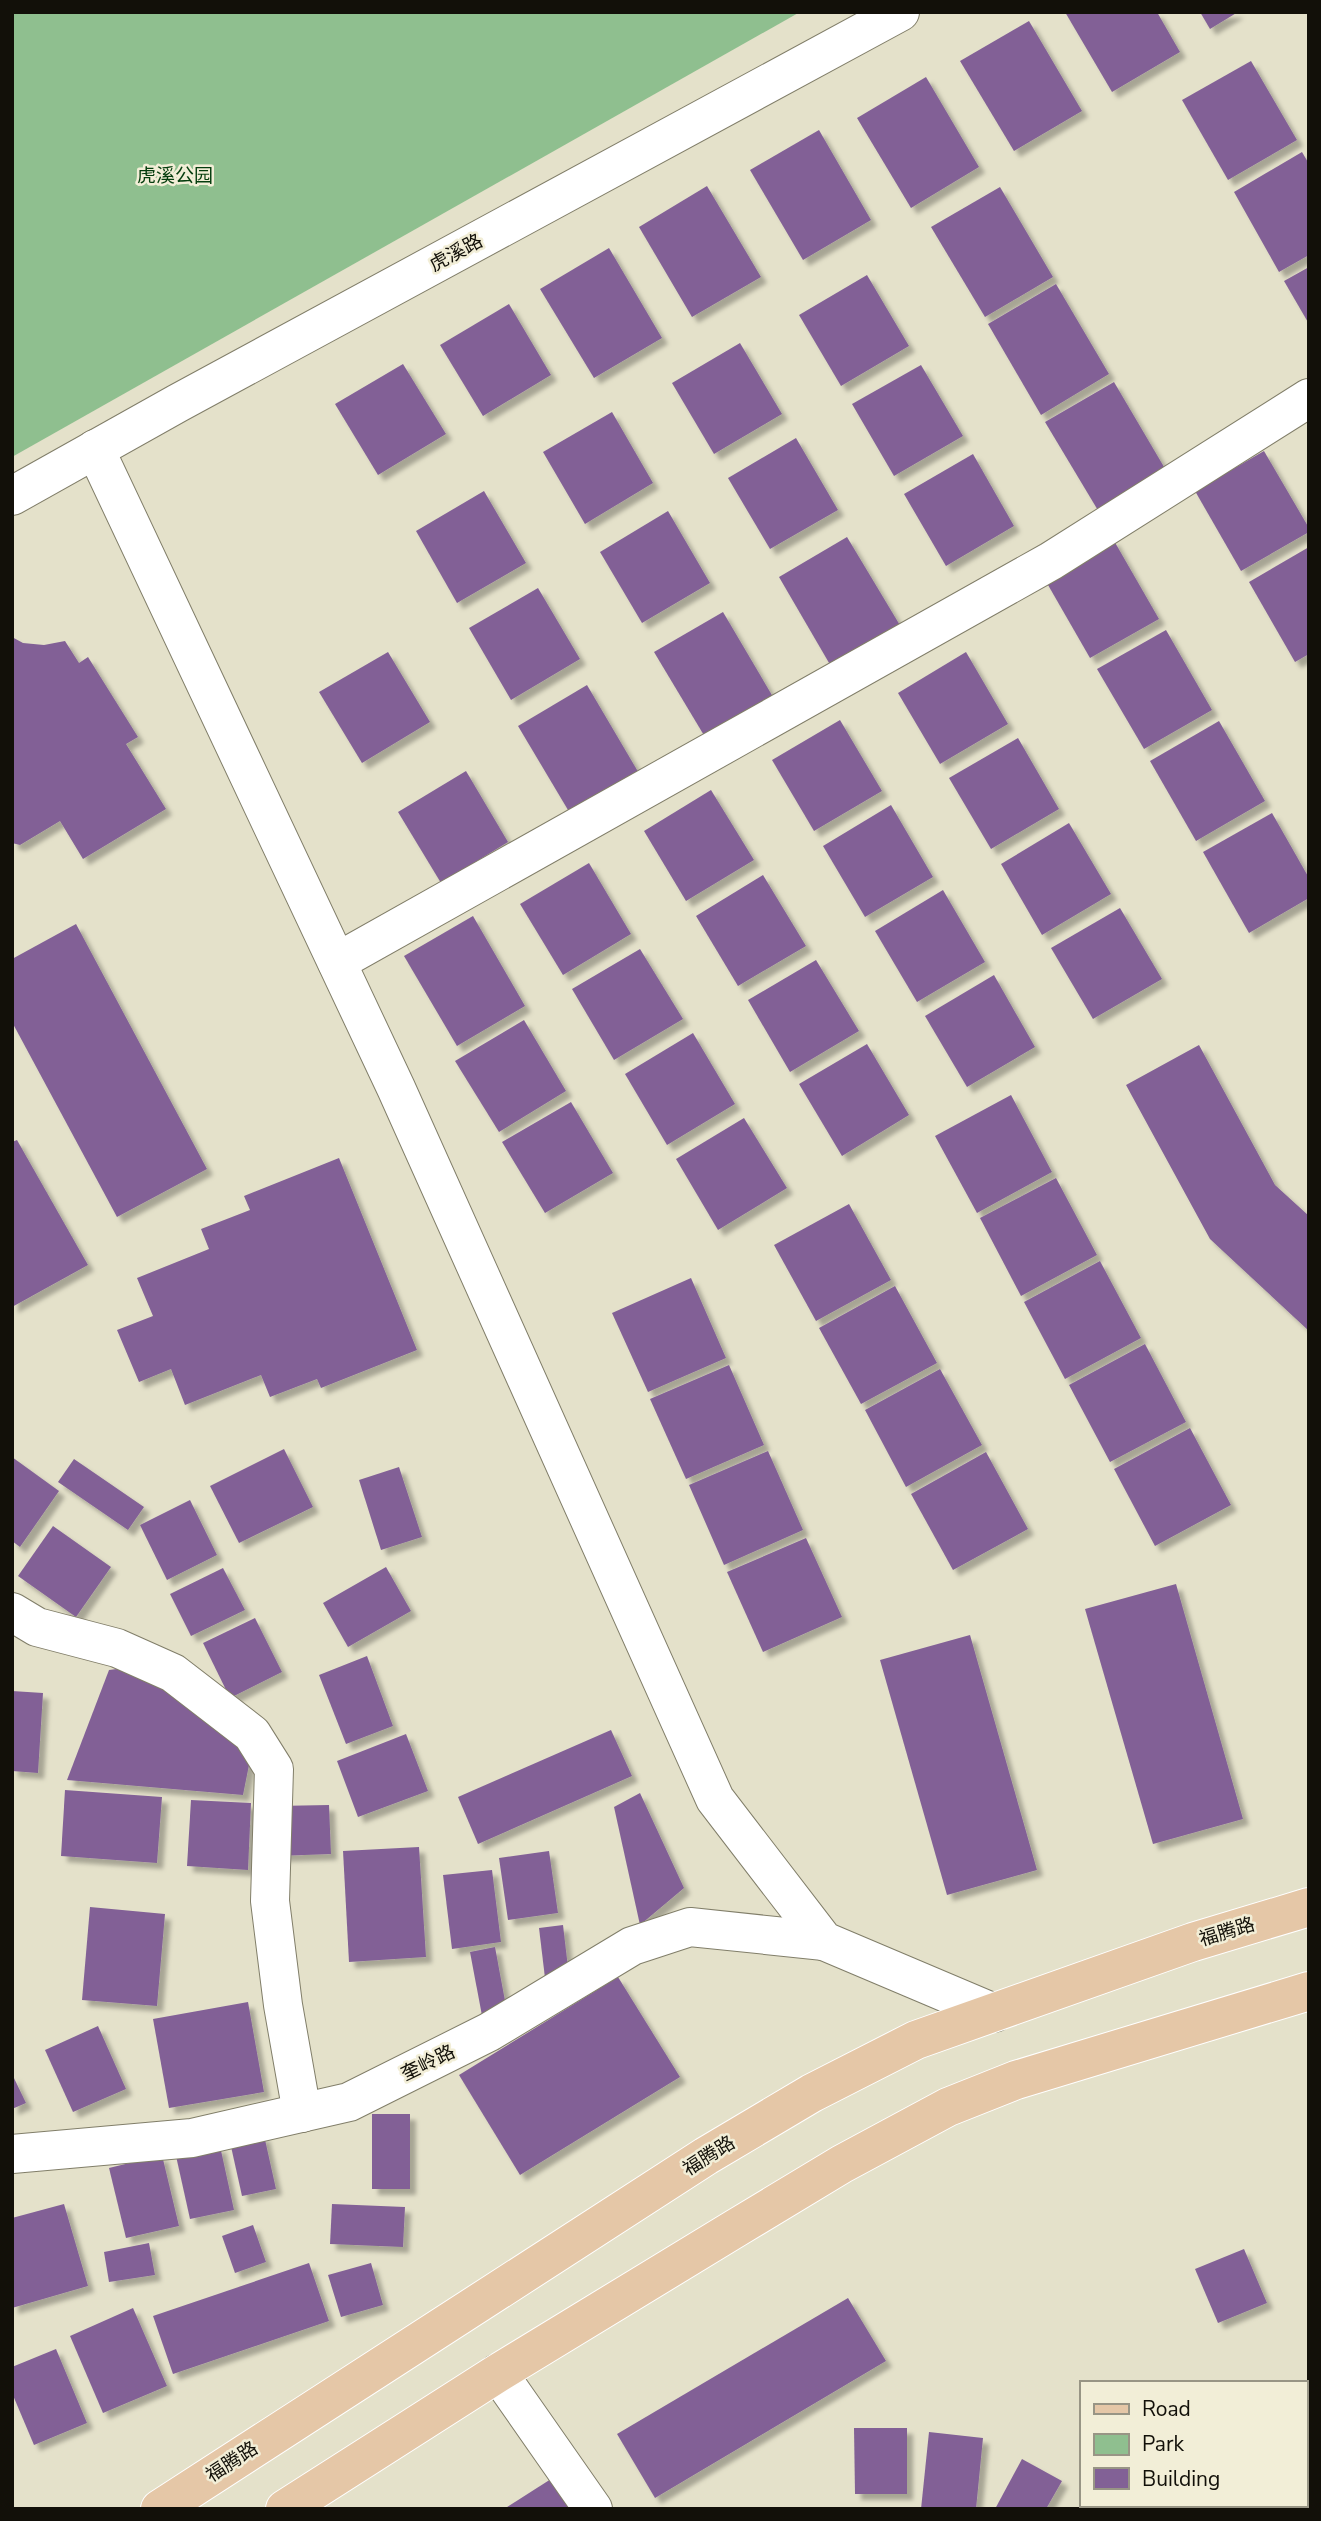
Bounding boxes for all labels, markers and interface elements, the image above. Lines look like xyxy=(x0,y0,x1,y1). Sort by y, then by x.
park label: 虎溪公园 xyxy=(137,163,213,189)
street label: 虎溪路 xyxy=(425,228,487,278)
street label: 福腾路 xyxy=(1196,1911,1258,1953)
street label: 奎岭路 xyxy=(397,2039,459,2087)
street label: 福腾路 xyxy=(678,2130,740,2182)
legend xyxy=(1080,2381,1307,2507)
text: Road xyxy=(1142,2395,1191,2423)
text: Park xyxy=(1142,2430,1184,2458)
street label: 福腾路 xyxy=(201,2436,263,2488)
text: Building xyxy=(1142,2465,1220,2493)

